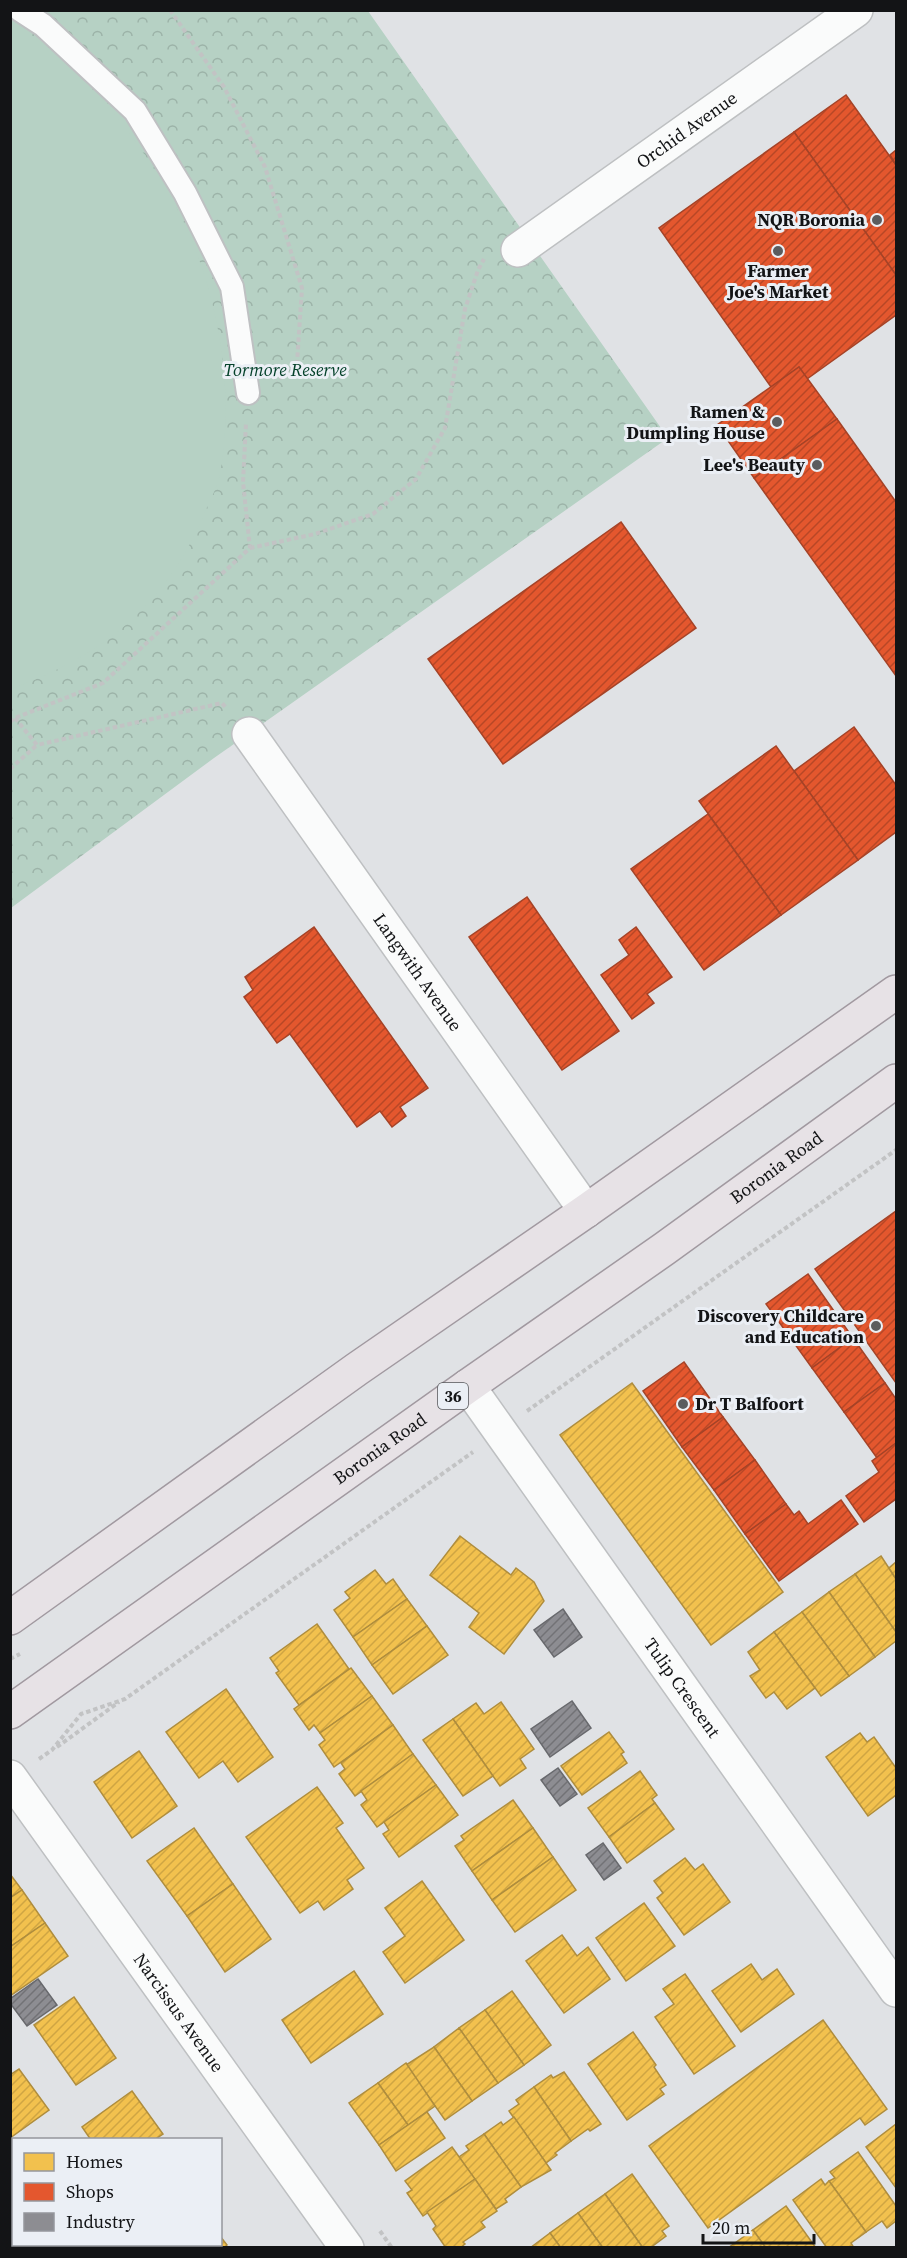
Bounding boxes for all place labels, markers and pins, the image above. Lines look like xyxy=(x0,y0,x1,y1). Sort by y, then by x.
place label: NQR Boronia xyxy=(757,207,865,232)
marker: NQR Boronia xyxy=(870,213,884,227)
marker: Farmer Joe's Market xyxy=(771,244,785,258)
place label: Farmer Joe's Market xyxy=(727,258,829,304)
place label: Ramen & Dumpling House xyxy=(626,399,765,445)
marker: Ramen & Dumpling House xyxy=(770,415,784,429)
place label: Lee's Beauty xyxy=(703,452,805,477)
marker: Lee's Beauty xyxy=(810,458,824,472)
place label: Discovery Childcare and Education xyxy=(697,1303,864,1349)
marker: Discovery Childcare and Education xyxy=(869,1319,883,1333)
place label: Dr T Balfoort xyxy=(695,1391,804,1416)
marker: Dr T Balfoort xyxy=(676,1397,690,1411)

